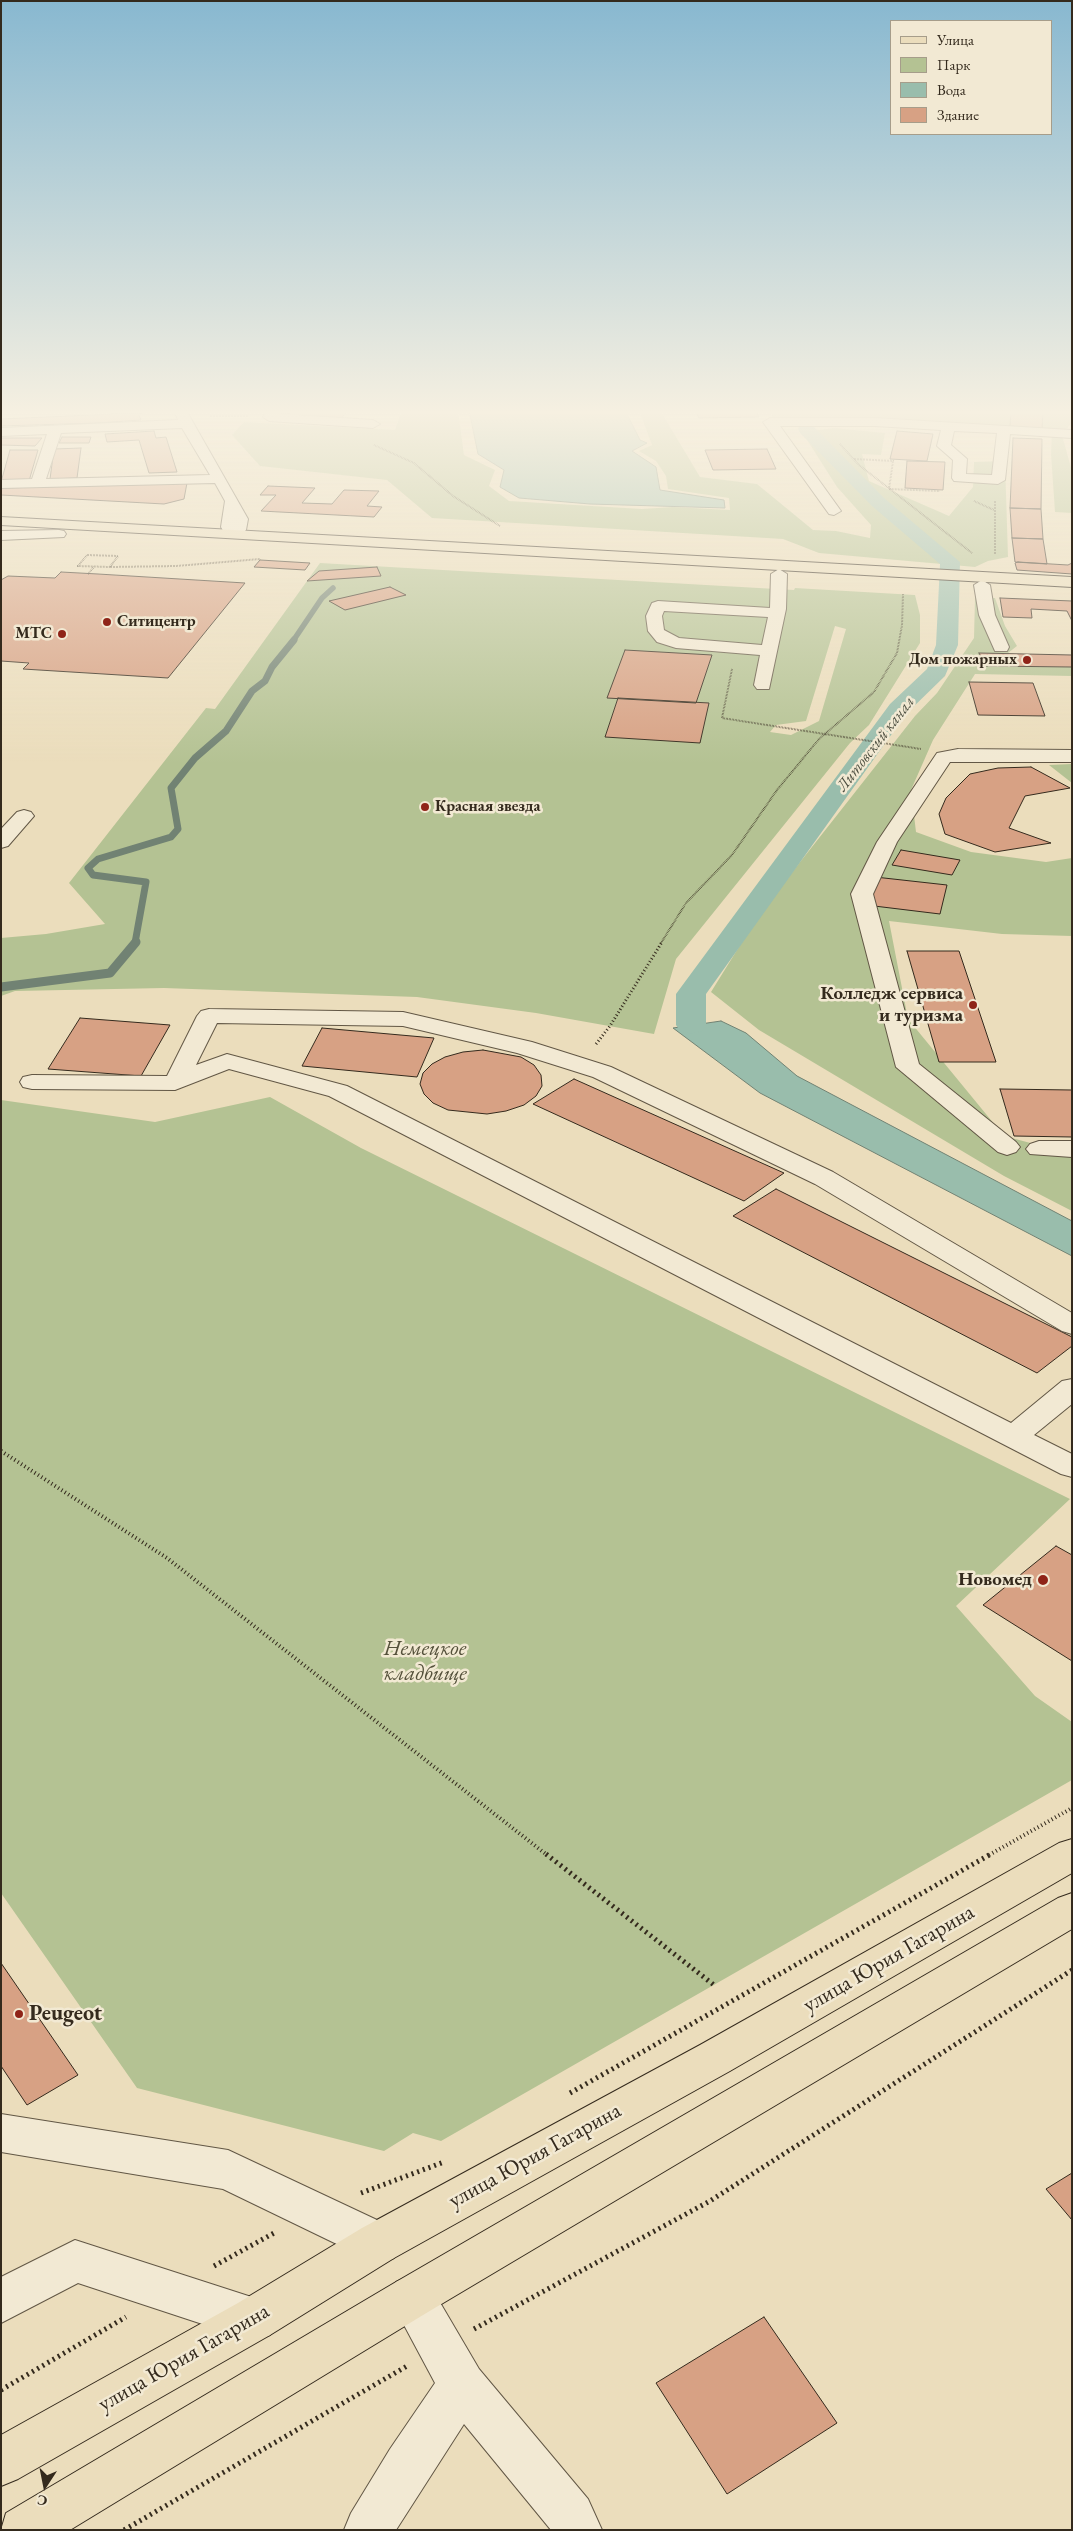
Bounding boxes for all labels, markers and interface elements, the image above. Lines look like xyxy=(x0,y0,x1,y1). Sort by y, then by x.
legend xyxy=(890,20,1053,135)
text: Улица xyxy=(937,30,974,49)
text: Парк xyxy=(937,55,970,74)
text: Вода xyxy=(937,80,966,99)
text: Здание xyxy=(937,105,979,124)
place label: Ситицентр xyxy=(117,612,196,632)
marker: Ситицентр xyxy=(101,616,113,628)
place label: МТС xyxy=(15,624,52,644)
marker: МТС xyxy=(56,628,68,640)
place label: Дом пожарных xyxy=(909,650,1017,670)
marker: Дом пожарных xyxy=(1021,654,1033,666)
water label: Литовский канал xyxy=(833,693,919,795)
place label: Красная звезда xyxy=(435,797,540,817)
marker: Красная звезда xyxy=(419,801,431,813)
place label: Колледж сервиса и туризма xyxy=(820,983,963,1027)
marker: Колледж сервиса и туризма xyxy=(967,999,979,1011)
place label: Новомед xyxy=(958,1569,1032,1591)
marker: Новомед xyxy=(1036,1573,1050,1587)
park label: Немецкое кладбище xyxy=(383,1636,467,1688)
street label: улица Юрия Гагарина xyxy=(799,1899,979,2019)
place label: Peugeot xyxy=(29,2001,102,2027)
marker: Peugeot xyxy=(13,2008,25,2020)
street label: улица Юрия Гагарина xyxy=(444,2098,626,2214)
street label: улица Юрия Гагарина xyxy=(94,2298,274,2418)
north arrow xyxy=(20,2461,70,2511)
text: С xyxy=(36,2491,49,2511)

